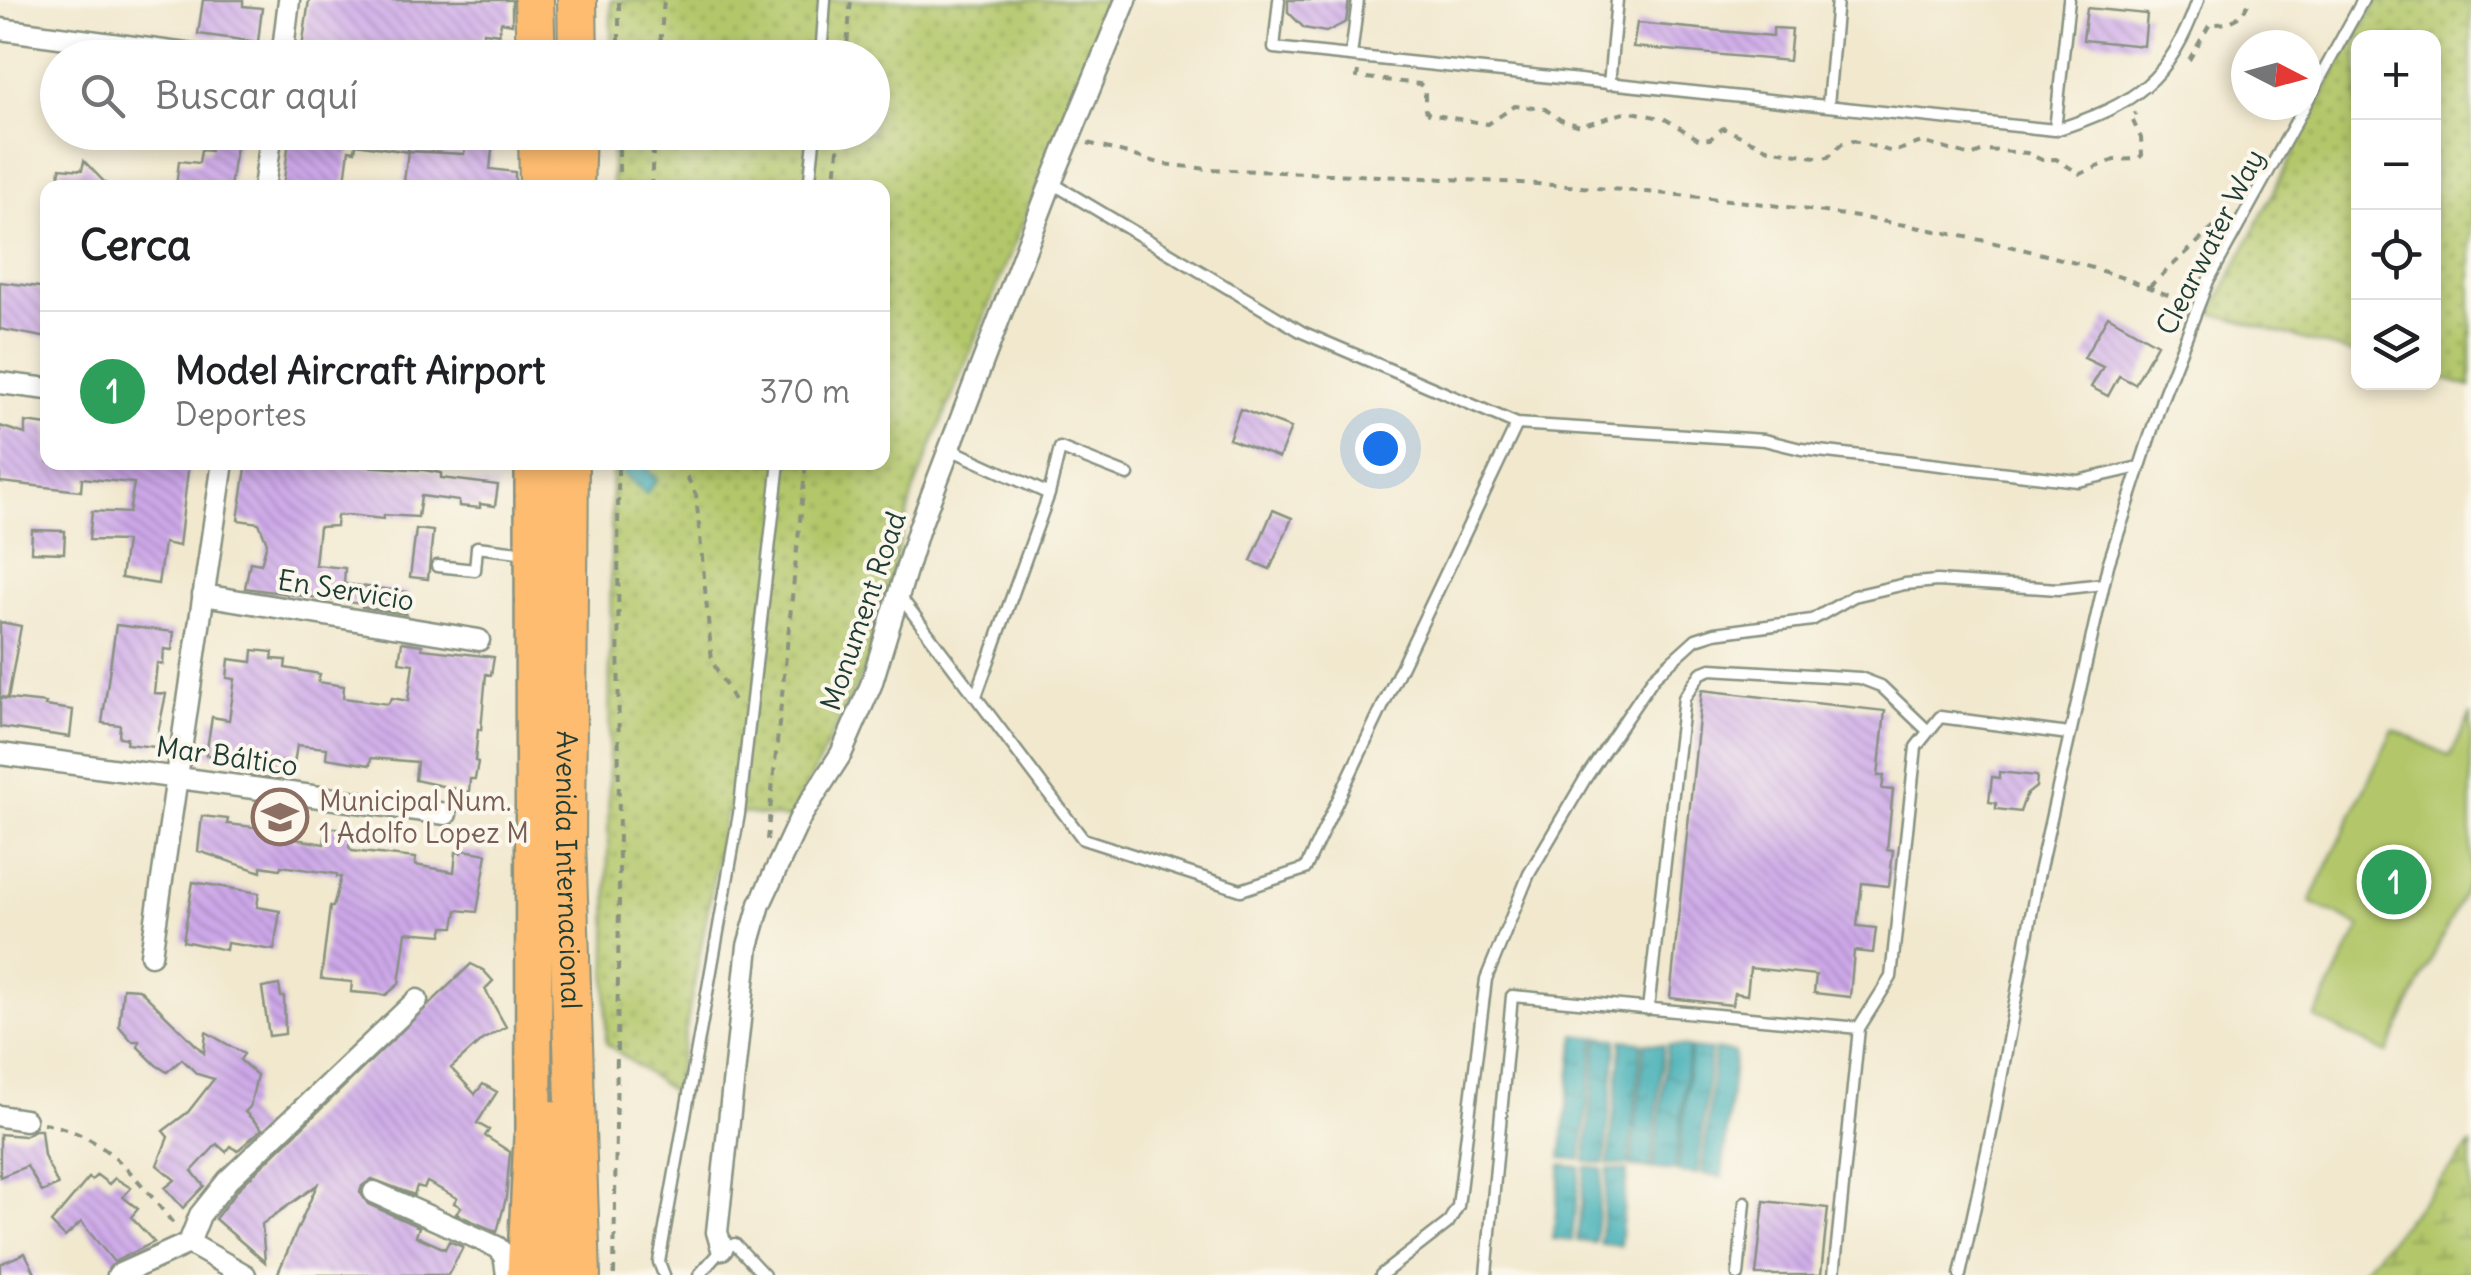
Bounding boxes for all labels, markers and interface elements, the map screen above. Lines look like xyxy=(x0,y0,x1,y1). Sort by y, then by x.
north arrow xyxy=(2231,30,2321,120)
map controls xyxy=(2351,30,2441,390)
button: + xyxy=(2351,30,2441,120)
search box xyxy=(40,40,890,150)
icon: search xyxy=(75,68,130,123)
text: Buscar aquí xyxy=(155,72,358,119)
button: − xyxy=(2351,120,2441,210)
street label: Clearwater Way xyxy=(2148,143,2272,341)
button: locate xyxy=(2351,210,2441,300)
text: Cerca xyxy=(80,219,191,271)
button: layers xyxy=(2351,300,2441,390)
text: Model Aircraft Airport xyxy=(175,347,545,394)
text: 1 xyxy=(106,371,119,412)
text: 370 m xyxy=(759,371,850,412)
text: Deportes xyxy=(175,394,306,435)
your location xyxy=(1355,423,1406,474)
street label: Monument Road xyxy=(812,507,914,715)
street label: En Servicio xyxy=(275,561,417,619)
street label: Mar Báltico xyxy=(154,728,300,784)
street label: Avenida Internacional xyxy=(548,731,590,1010)
place label: Municipal Num. 1 Adolfo Lopez M xyxy=(319,783,529,851)
school or university icon: Municipal Num. 1 Adolfo Lopez M xyxy=(250,787,310,847)
pin: 1 xyxy=(2362,844,2426,920)

